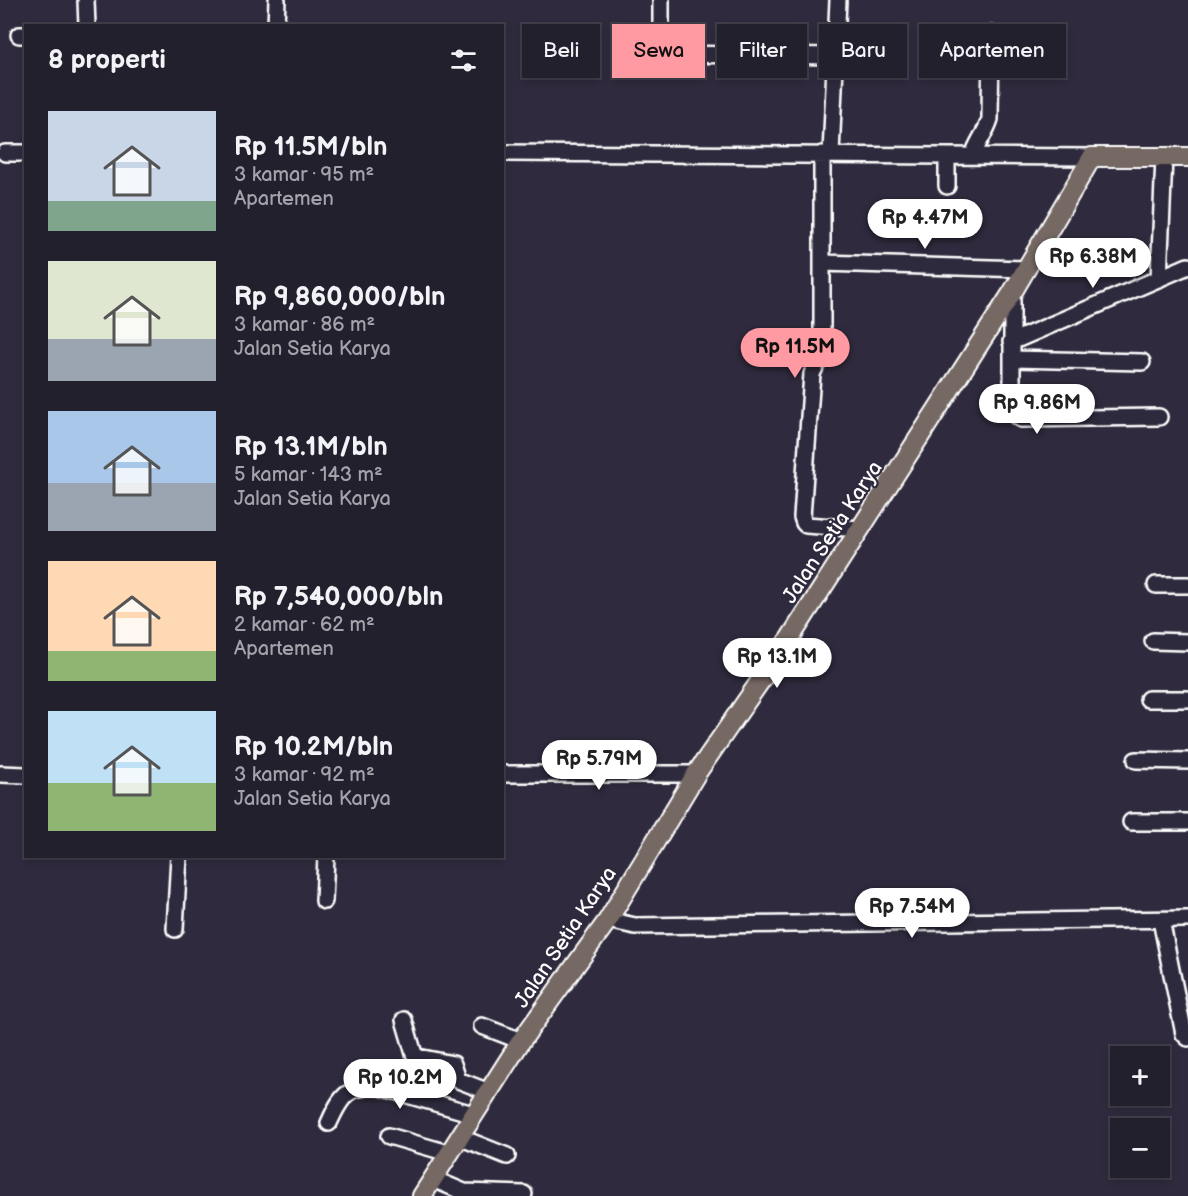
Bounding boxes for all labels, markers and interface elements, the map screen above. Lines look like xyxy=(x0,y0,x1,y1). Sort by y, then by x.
chip: Beli xyxy=(522,24,600,78)
chip: Sewa xyxy=(612,24,705,78)
chip: Filter xyxy=(717,24,807,78)
chip: Baru xyxy=(819,24,907,78)
chip: Apartemen xyxy=(919,24,1066,78)
icon: filters xyxy=(447,44,480,77)
text: 8 properti xyxy=(48,45,166,76)
text: Rp 11.5M/bln xyxy=(234,132,388,163)
icon: home xyxy=(96,135,168,207)
text: 3 kamar · 95 m² xyxy=(234,163,374,187)
text: Apartemen xyxy=(234,187,334,211)
pin: Rp 4.47M xyxy=(863,199,987,250)
text: Rp 4.47M xyxy=(882,206,968,230)
pin: Rp 6.38M xyxy=(1031,238,1155,289)
text: Rp 6.38M xyxy=(1049,245,1137,269)
text: Rp 9,860,000/bln xyxy=(234,282,445,313)
icon: home xyxy=(96,285,168,357)
text: 3 kamar · 86 m² xyxy=(234,313,375,337)
pin: Rp 11.5M xyxy=(733,328,857,379)
text: Rp 11.5M xyxy=(755,335,835,359)
text: Jalan Setia Karya xyxy=(234,337,391,361)
pin: Rp 9.86M xyxy=(975,384,1099,435)
text: Rp 9.86M xyxy=(993,391,1081,415)
text: Rp 13.1M/bln xyxy=(234,432,388,463)
icon: home xyxy=(96,435,168,507)
street label: Jalan Setia Karya xyxy=(777,456,888,608)
text: 5 kamar · 143 m² xyxy=(234,463,383,487)
text: Jalan Setia Karya xyxy=(234,487,391,511)
text: Rp 7,540,000/bln xyxy=(234,582,444,613)
icon: home xyxy=(96,585,168,657)
text: 2 kamar · 62 m² xyxy=(234,613,375,637)
text: Apartemen xyxy=(234,637,334,661)
pin: Rp 13.1M xyxy=(715,638,839,689)
text: Rp 13.1M xyxy=(737,645,817,669)
text: Rp 10.2M/bln xyxy=(234,732,393,763)
icon: home xyxy=(96,735,168,807)
pin: Rp 5.79M xyxy=(537,740,661,791)
text: Rp 5.79M xyxy=(556,747,642,771)
text: 3 kamar · 92 m² xyxy=(234,763,375,787)
text: Jalan Setia Karya xyxy=(234,787,391,811)
street label: Jalan Setia Karya xyxy=(509,862,622,1013)
pin: Rp 7.54M xyxy=(850,888,974,939)
text: Rp 7.54M xyxy=(869,895,955,919)
map controls xyxy=(1110,1046,1170,1178)
button: + xyxy=(1110,1046,1170,1106)
pin: Rp 10.2M xyxy=(338,1059,462,1110)
text: Rp 10.2M xyxy=(357,1066,443,1090)
button: − xyxy=(1110,1118,1170,1178)

